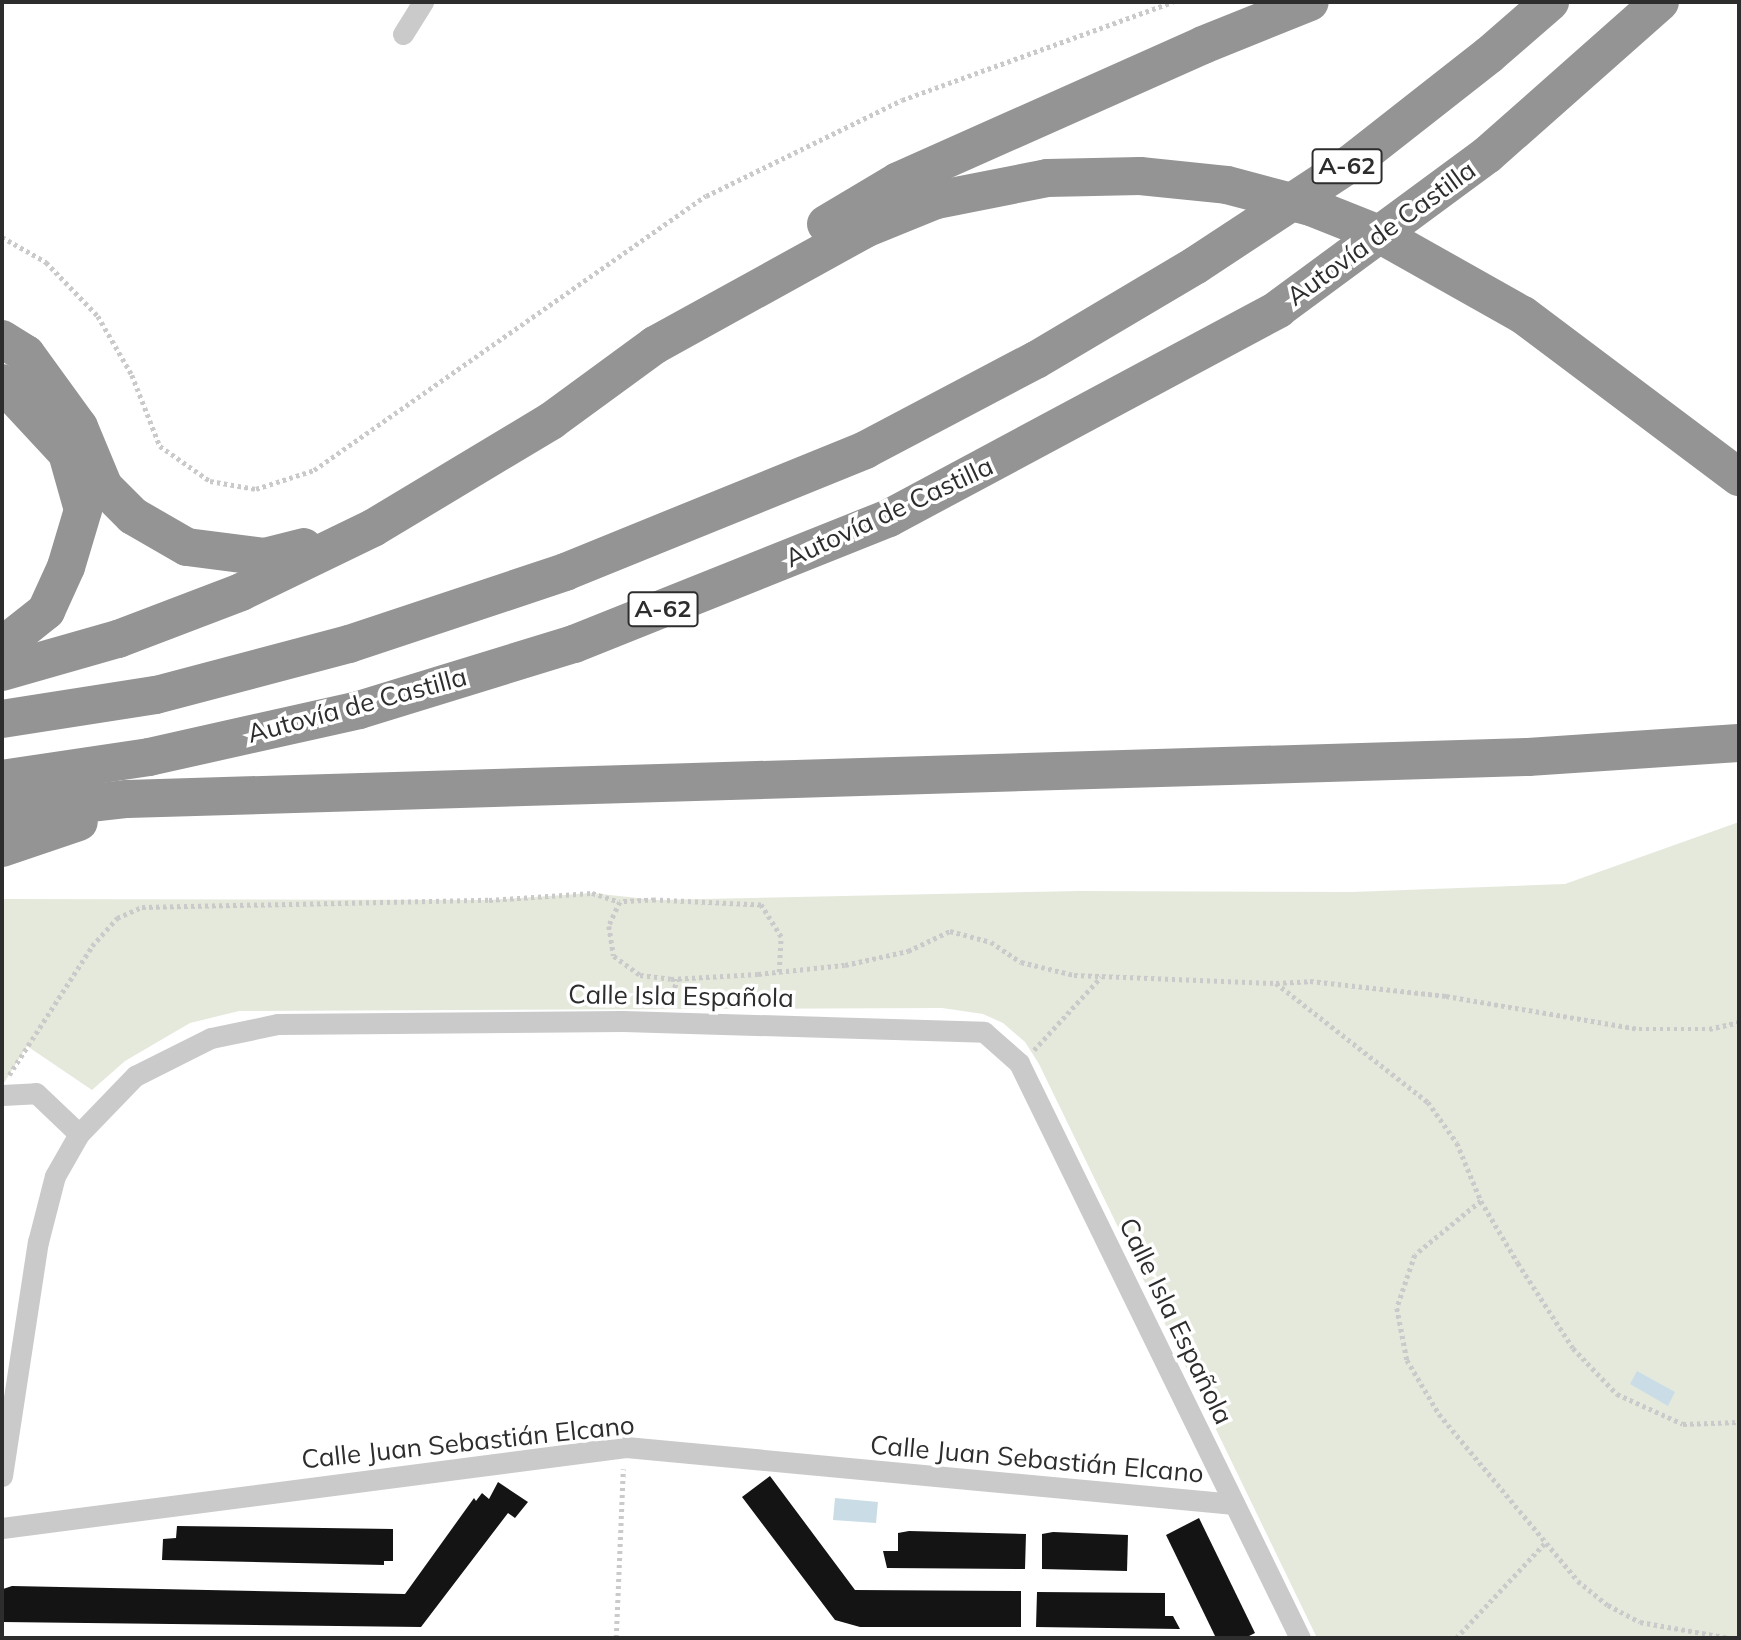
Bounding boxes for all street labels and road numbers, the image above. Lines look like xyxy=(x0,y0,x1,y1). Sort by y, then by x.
road number: A-62 xyxy=(1310,146,1384,186)
street label: Autovía de Castilla xyxy=(1281,154,1481,312)
street label: Autovía de Castilla xyxy=(780,450,998,574)
road number: A-62 xyxy=(626,588,700,630)
street label: Autovía de Castilla xyxy=(244,661,470,749)
street label: Calle Isla Española xyxy=(568,978,794,1014)
street label: Calle Isla Española xyxy=(1113,1213,1239,1429)
street label: Calle Juan Sebastián Elcano xyxy=(300,1409,636,1475)
street label: Calle Juan Sebastián Elcano xyxy=(869,1429,1205,1489)

